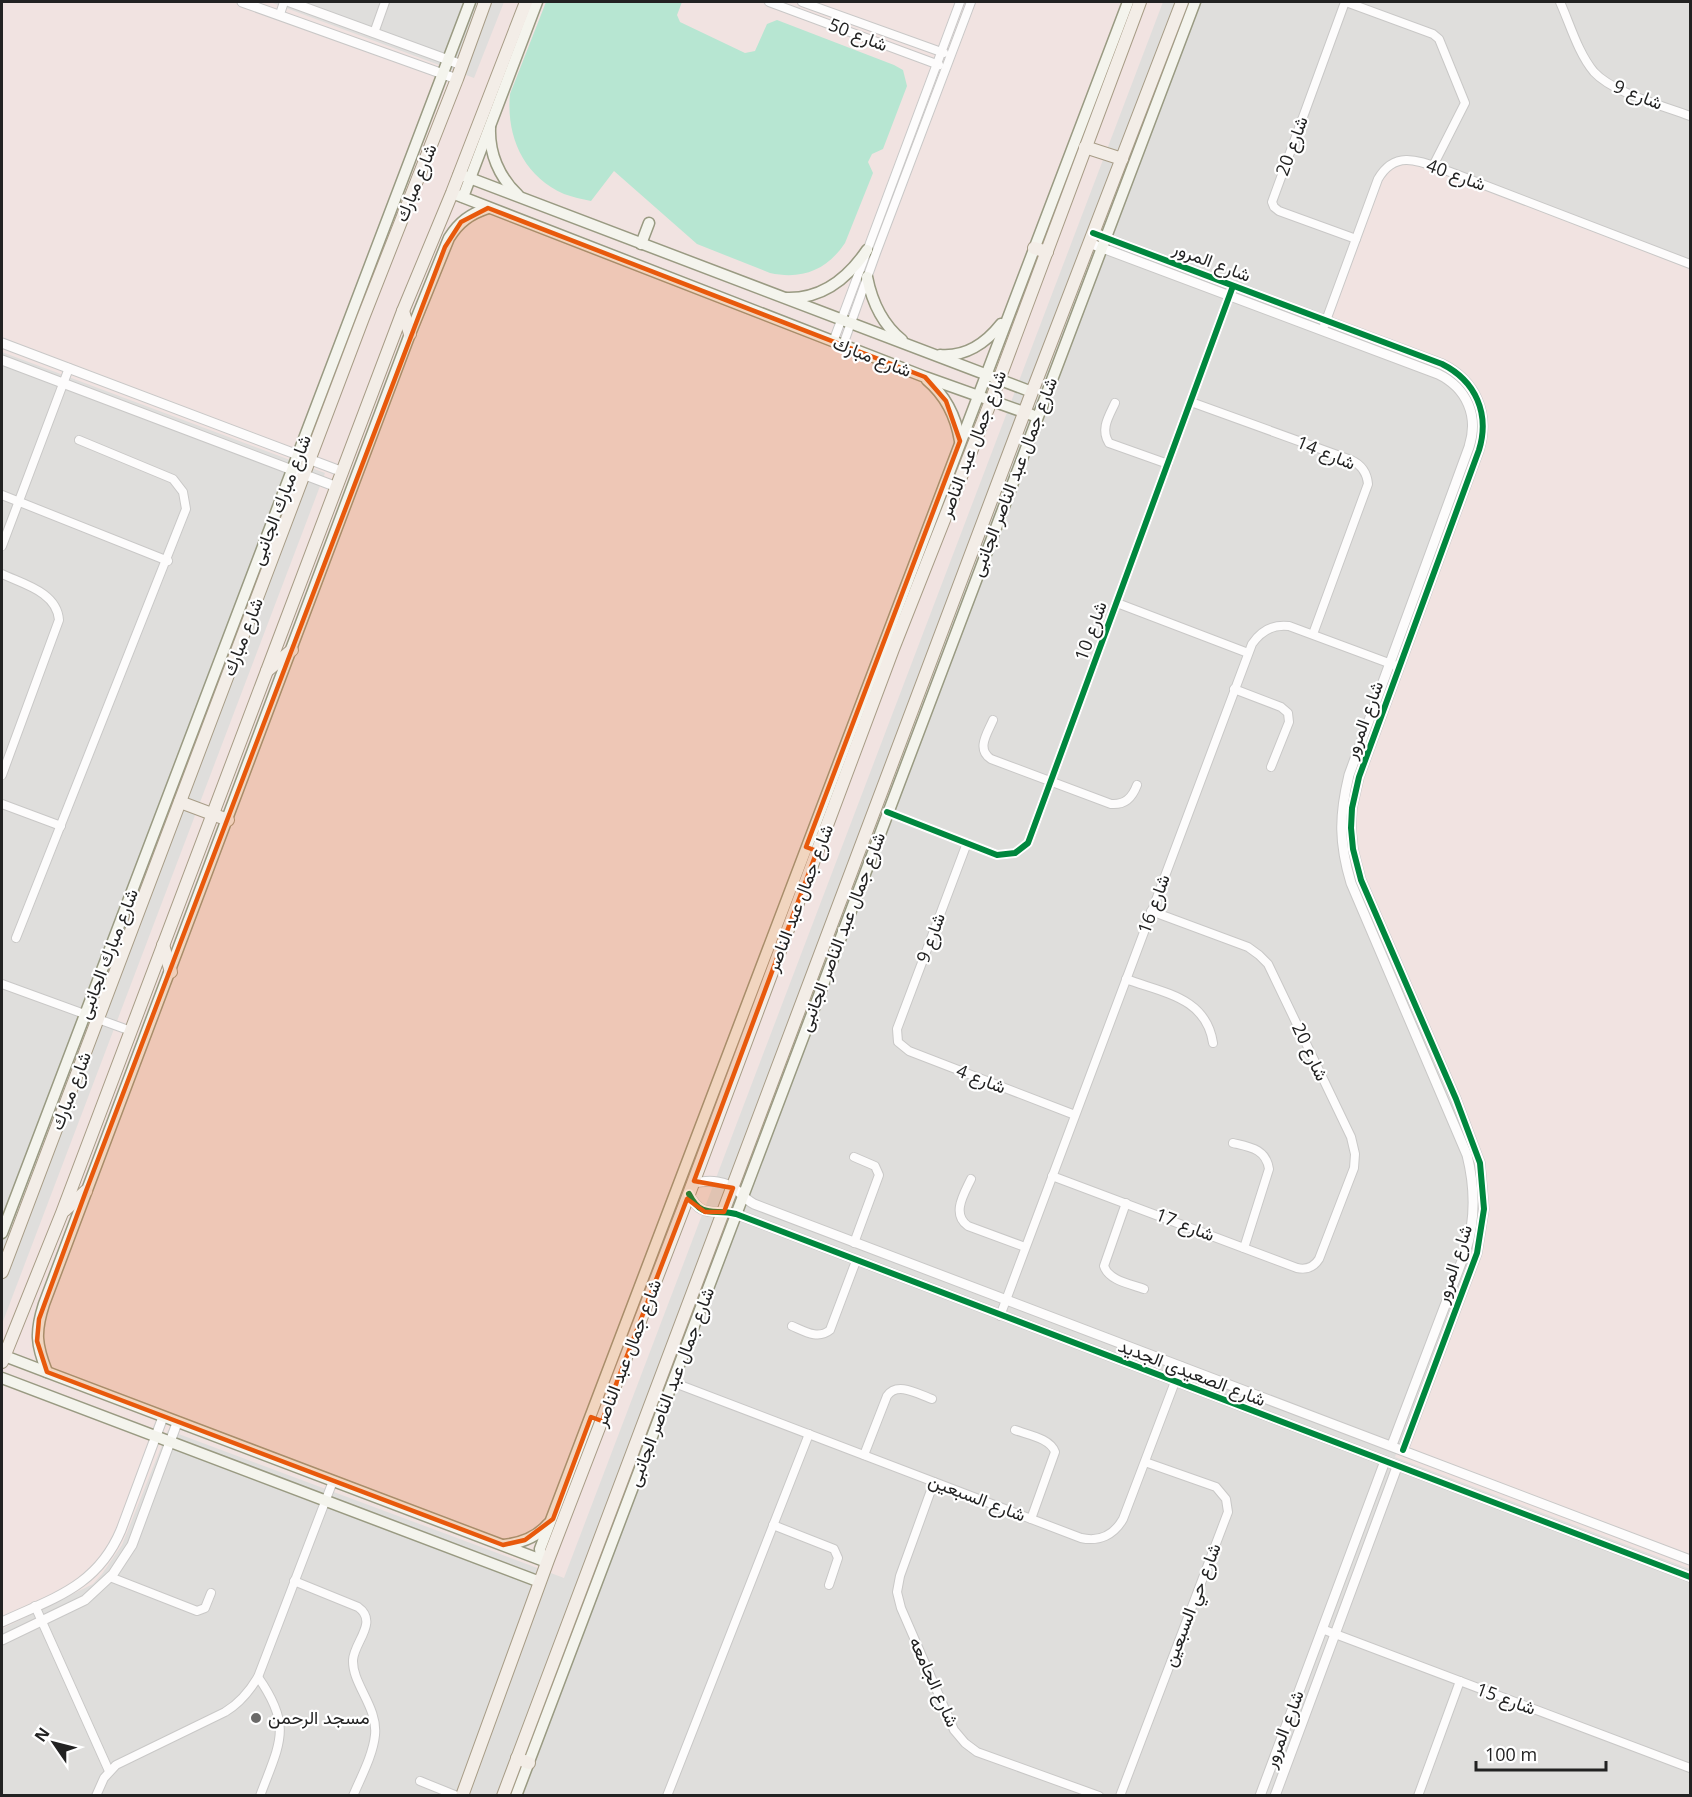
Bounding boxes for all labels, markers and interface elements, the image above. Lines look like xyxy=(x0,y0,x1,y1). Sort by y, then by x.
street label: شارع 50 xyxy=(825,12,891,57)
street label: شارع 9 xyxy=(1610,73,1667,116)
street label: شارع 20 xyxy=(1269,113,1314,179)
street label: شارع مبارك xyxy=(389,140,443,226)
street label: شارع 40 xyxy=(1423,152,1489,197)
street label: شارع المرور xyxy=(1169,235,1255,288)
street label: شارع مبارك xyxy=(829,330,915,383)
street label: شارع جمال عبد الناصر xyxy=(933,366,1012,522)
street label: شارع جمال عبد الناصر الجانبى xyxy=(964,373,1063,580)
street label: شارع 14 xyxy=(1293,429,1359,476)
street label: شارع مبارك الجانبى xyxy=(244,431,317,569)
street label: شارع مبارك xyxy=(216,594,269,680)
street label: شارع 10 xyxy=(1068,598,1113,664)
street label: شارع المرور xyxy=(1338,677,1389,763)
street label: شارع جمال عبد الناصر xyxy=(760,820,839,976)
street label: شارع جمال عبد الناصر الجانبى xyxy=(792,828,891,1035)
street label: شارع 16 xyxy=(1131,871,1176,937)
street label: شارع مبارك الجانبى xyxy=(71,885,144,1023)
street label: شارع 9 xyxy=(910,910,951,966)
street label: شارع 20 xyxy=(1286,1019,1335,1085)
street label: شارع مبارك xyxy=(44,1048,97,1134)
street label: شارع 4 xyxy=(953,1058,1010,1099)
street label: شارع 17 xyxy=(1152,1202,1218,1247)
street label: شارع المرور xyxy=(1429,1221,1478,1307)
street label: شارع جمال عبد الناصر xyxy=(588,1275,667,1431)
street label: شارع جمال عبد الناصر الجانبى xyxy=(621,1283,720,1490)
street label: شارع الصعيدى الجديد xyxy=(1115,1333,1269,1412)
street label: شارع السبعين xyxy=(925,1468,1029,1527)
street label: شارع حي السبعين xyxy=(1156,1539,1229,1671)
street label: شارع الجامعه xyxy=(903,1633,965,1731)
street label: شارع 15 xyxy=(1473,1676,1539,1721)
street label: شارع المرور xyxy=(1257,1686,1310,1772)
place label: مسجد الرحمن xyxy=(268,1705,370,1729)
marker: مسجد الرحمن xyxy=(249,1711,263,1725)
north arrow xyxy=(24,1713,84,1773)
text: N xyxy=(29,1723,54,1746)
scale bar xyxy=(1476,1734,1606,1772)
text: 100 m xyxy=(1485,1742,1537,1766)

